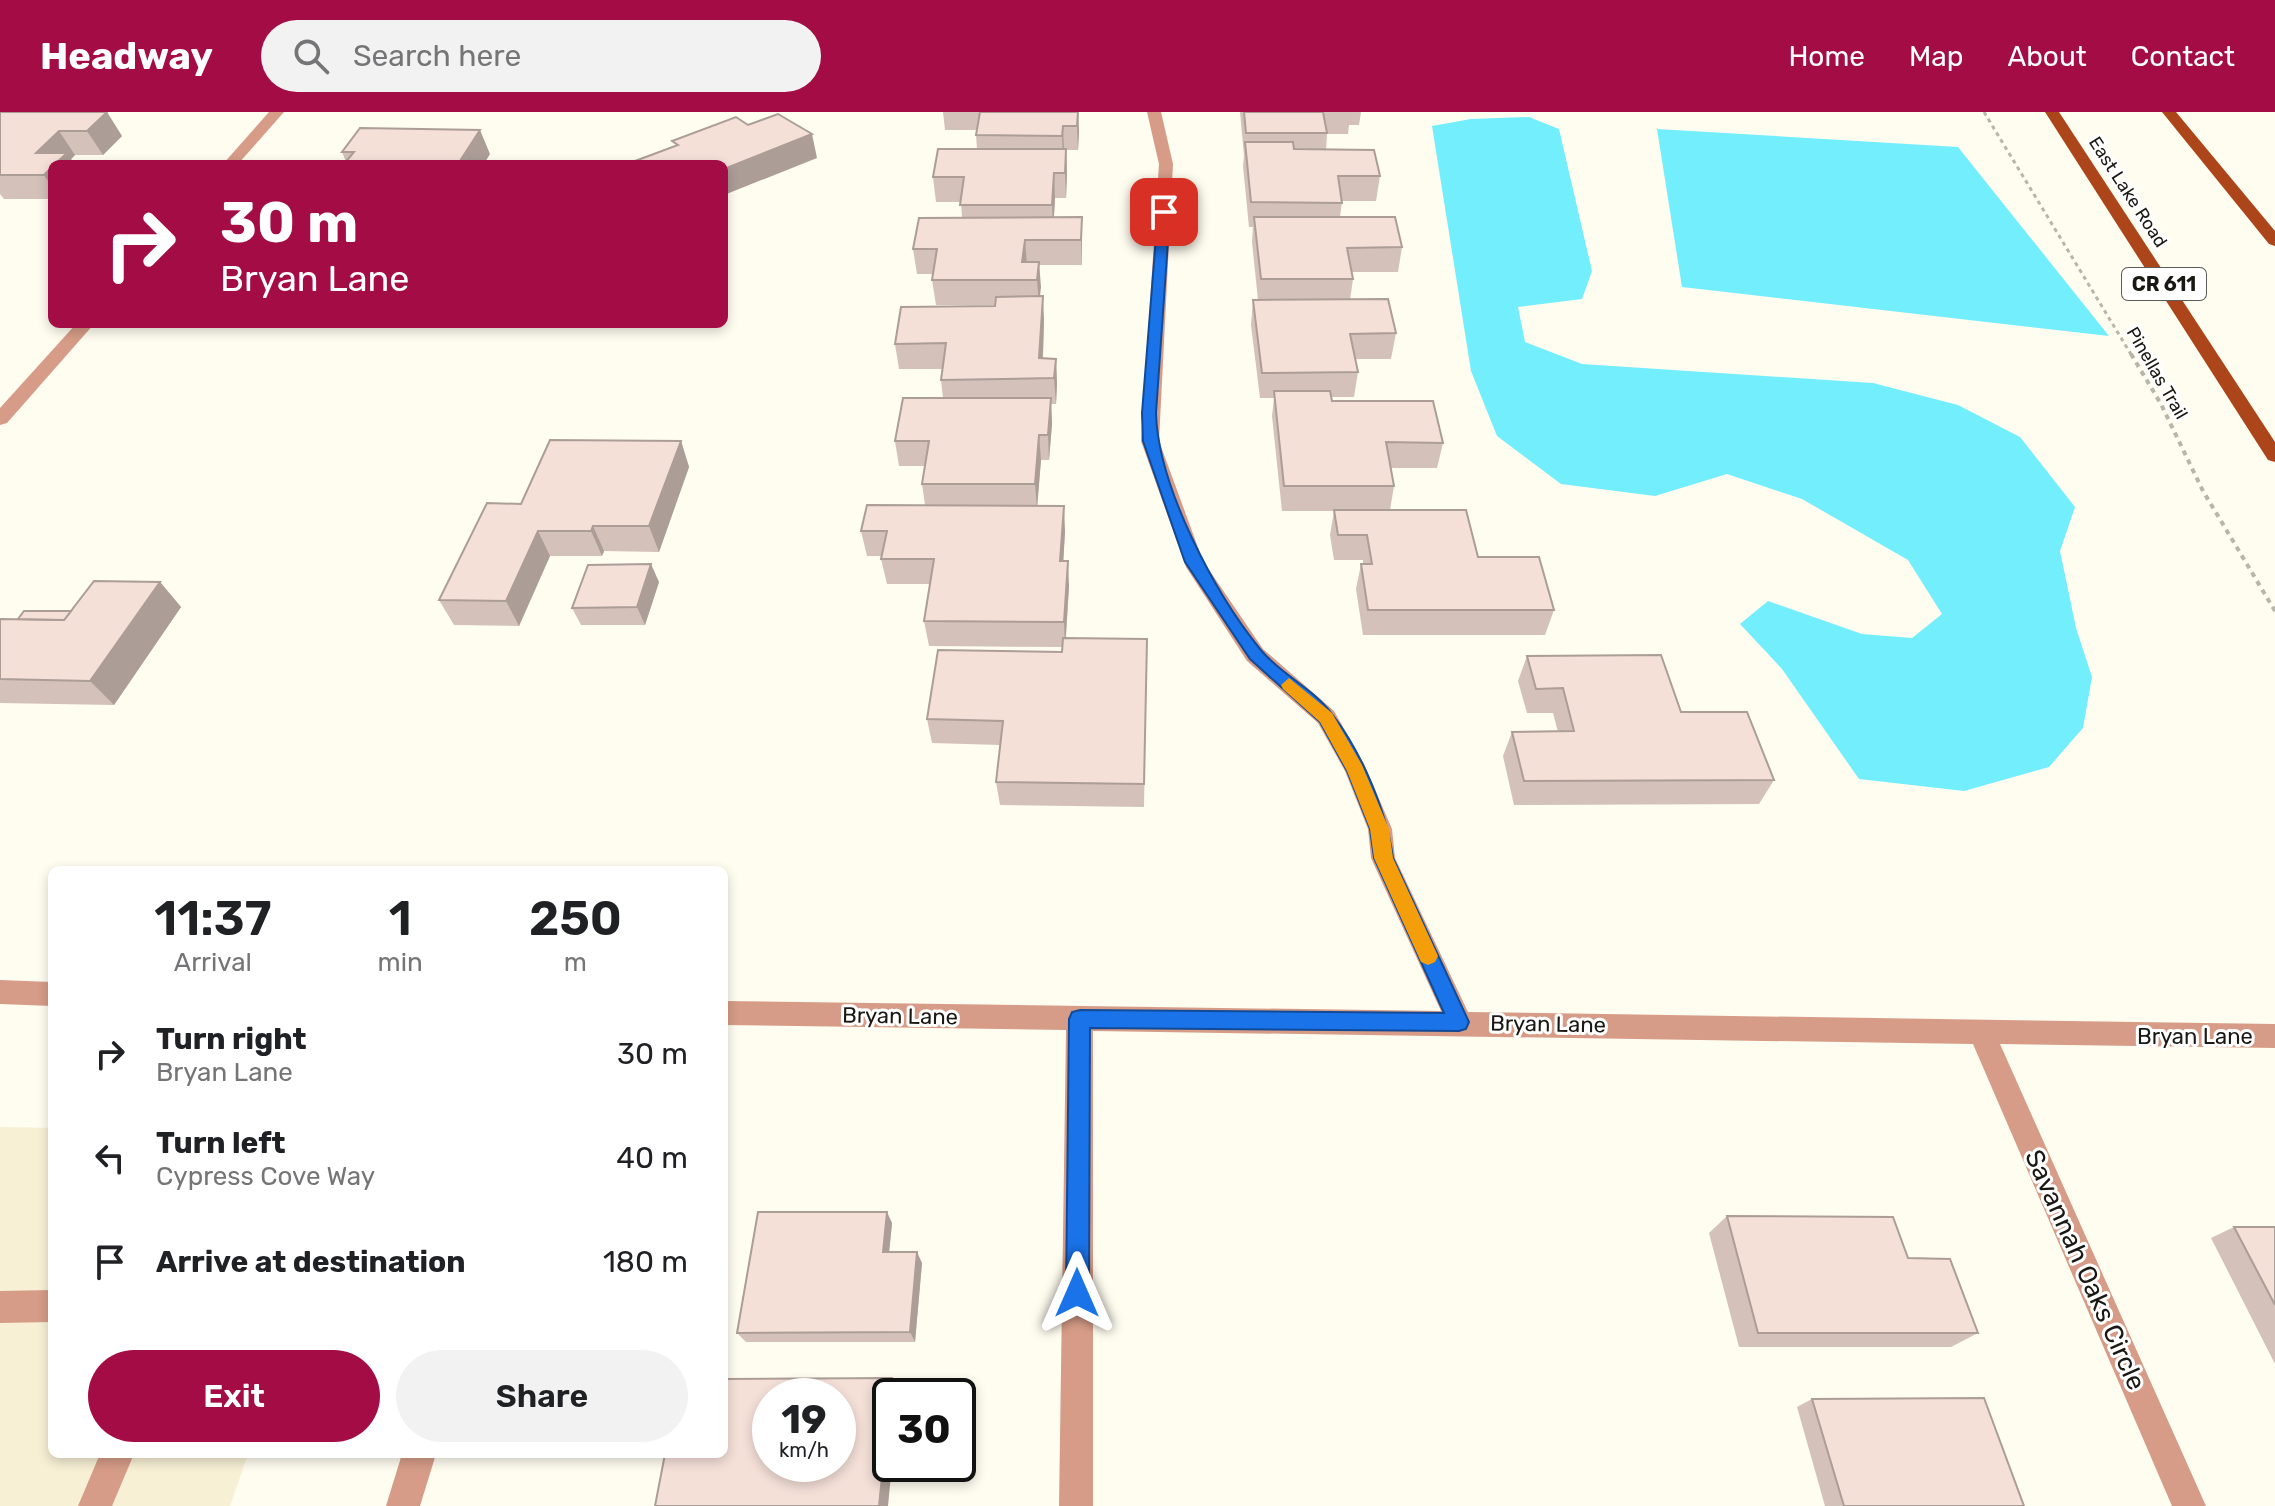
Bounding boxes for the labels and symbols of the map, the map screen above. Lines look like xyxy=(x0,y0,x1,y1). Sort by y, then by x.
street label: East Lake Road xyxy=(2084,133,2172,251)
pin xyxy=(1130,178,1198,246)
road number: CR 611 xyxy=(2122,268,2206,300)
street label: Pinellas Trail xyxy=(2122,323,2192,423)
street label: Bryan Lane xyxy=(842,1001,958,1031)
street label: Bryan Lane xyxy=(1490,1009,1606,1039)
street label: Bryan Lane xyxy=(2137,1023,2253,1050)
street label: Savannah Oaks Circle xyxy=(2018,1145,2152,1395)
position arrow xyxy=(1035,1251,1119,1335)
speed limit sign: 30 xyxy=(872,1378,976,1482)

